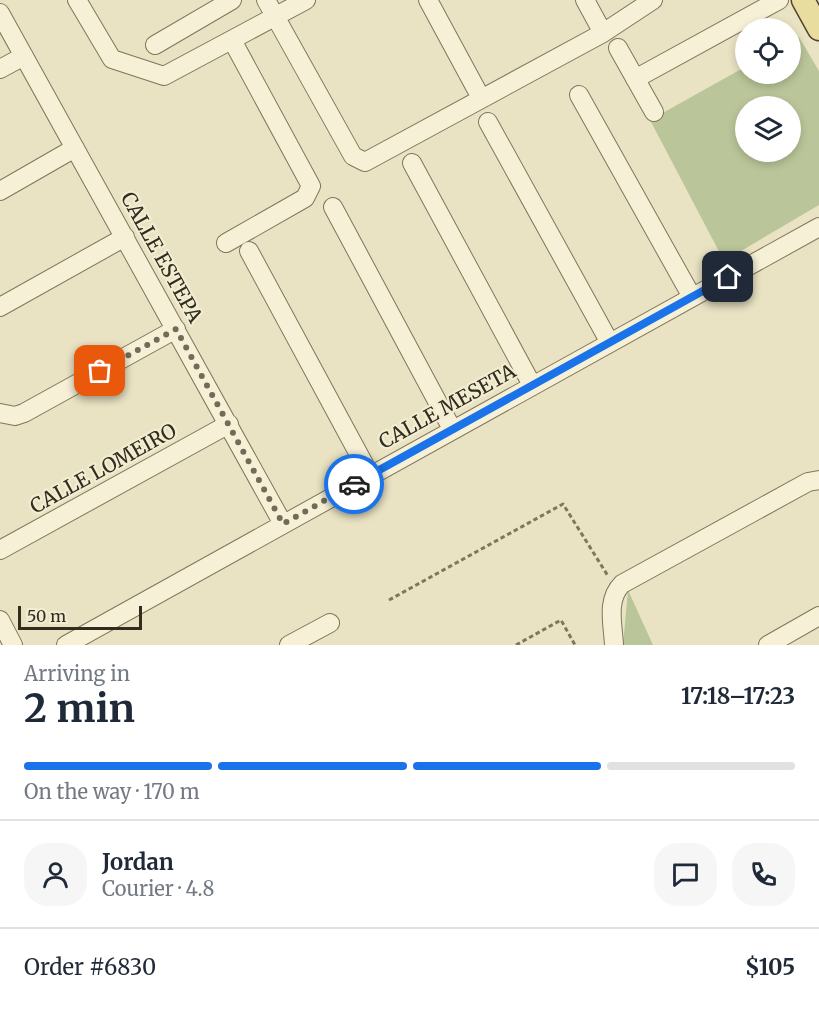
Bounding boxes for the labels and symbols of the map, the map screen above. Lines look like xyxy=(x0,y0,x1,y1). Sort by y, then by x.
street label: CALLE ESTEPA xyxy=(116,187,209,327)
pin xyxy=(702,251,753,302)
pin xyxy=(74,345,125,396)
street label: CALLE MESETA xyxy=(374,358,521,454)
street label: CALLE LOMEIRO xyxy=(25,417,181,519)
courier xyxy=(324,454,384,514)
scale bar xyxy=(18,603,142,630)

